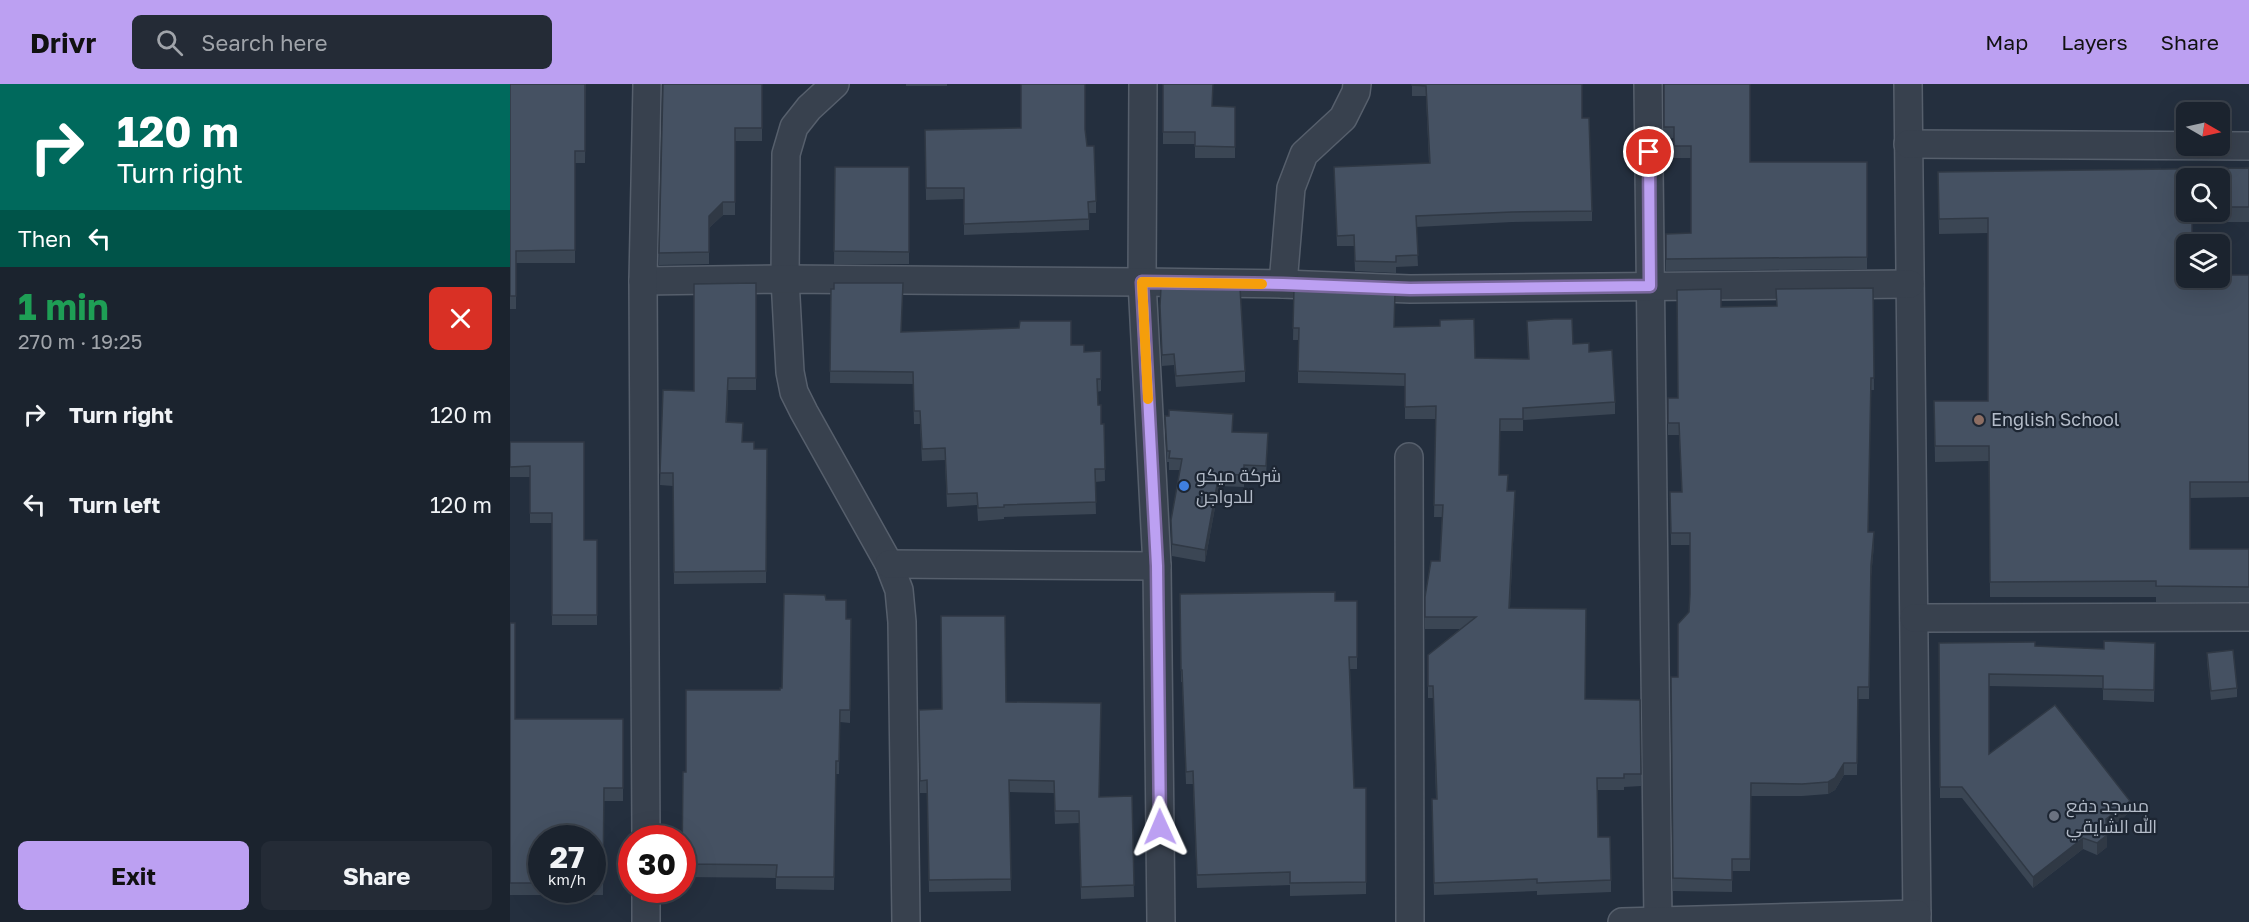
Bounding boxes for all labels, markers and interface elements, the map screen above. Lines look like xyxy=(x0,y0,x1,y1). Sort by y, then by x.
search box xyxy=(132,15,552,69)
text: Drivr xyxy=(30,26,96,59)
icon: search xyxy=(153,26,186,59)
text: Search here xyxy=(201,29,327,56)
text: Map xyxy=(1985,29,2028,55)
text: Layers xyxy=(2061,29,2128,55)
text: Share xyxy=(2161,29,2219,55)
north arrow xyxy=(2176,102,2230,156)
map controls xyxy=(2176,102,2230,288)
text: 120 m xyxy=(117,106,239,156)
icon: right xyxy=(18,108,96,186)
pin xyxy=(1623,126,1674,177)
icon: arrive xyxy=(1632,135,1665,168)
text: Turn right xyxy=(117,157,243,189)
button: search xyxy=(2176,168,2230,222)
icon: left xyxy=(83,222,116,255)
text: Then xyxy=(18,225,71,252)
button: layers xyxy=(2176,234,2230,288)
text: 1 min xyxy=(18,285,109,328)
button: close xyxy=(429,287,492,350)
text: 270 m · 19:25 xyxy=(18,329,142,353)
icon: right xyxy=(18,398,51,431)
text: Turn right xyxy=(69,401,173,428)
text: 120 m xyxy=(430,401,492,428)
place label: English School xyxy=(1991,408,2120,430)
marker: English School xyxy=(1972,413,1986,427)
place label: شركة ميكو للدواجن xyxy=(1196,464,1281,508)
marker: شركة ميكو للدواجن xyxy=(1177,479,1191,493)
icon: left xyxy=(18,488,51,521)
text: Turn left xyxy=(69,491,160,518)
text: 120 m xyxy=(430,491,492,518)
place label: مسجد دفع الله الشايقي xyxy=(2066,794,2157,841)
position arrow xyxy=(1128,795,1192,859)
marker: مسجد دفع الله الشايقي xyxy=(2047,809,2061,823)
speed limit sign: 30 xyxy=(618,825,696,903)
text: 27 xyxy=(550,839,584,875)
button: Exit xyxy=(18,841,249,910)
button: Share xyxy=(261,841,492,910)
text: km/h xyxy=(548,870,586,888)

